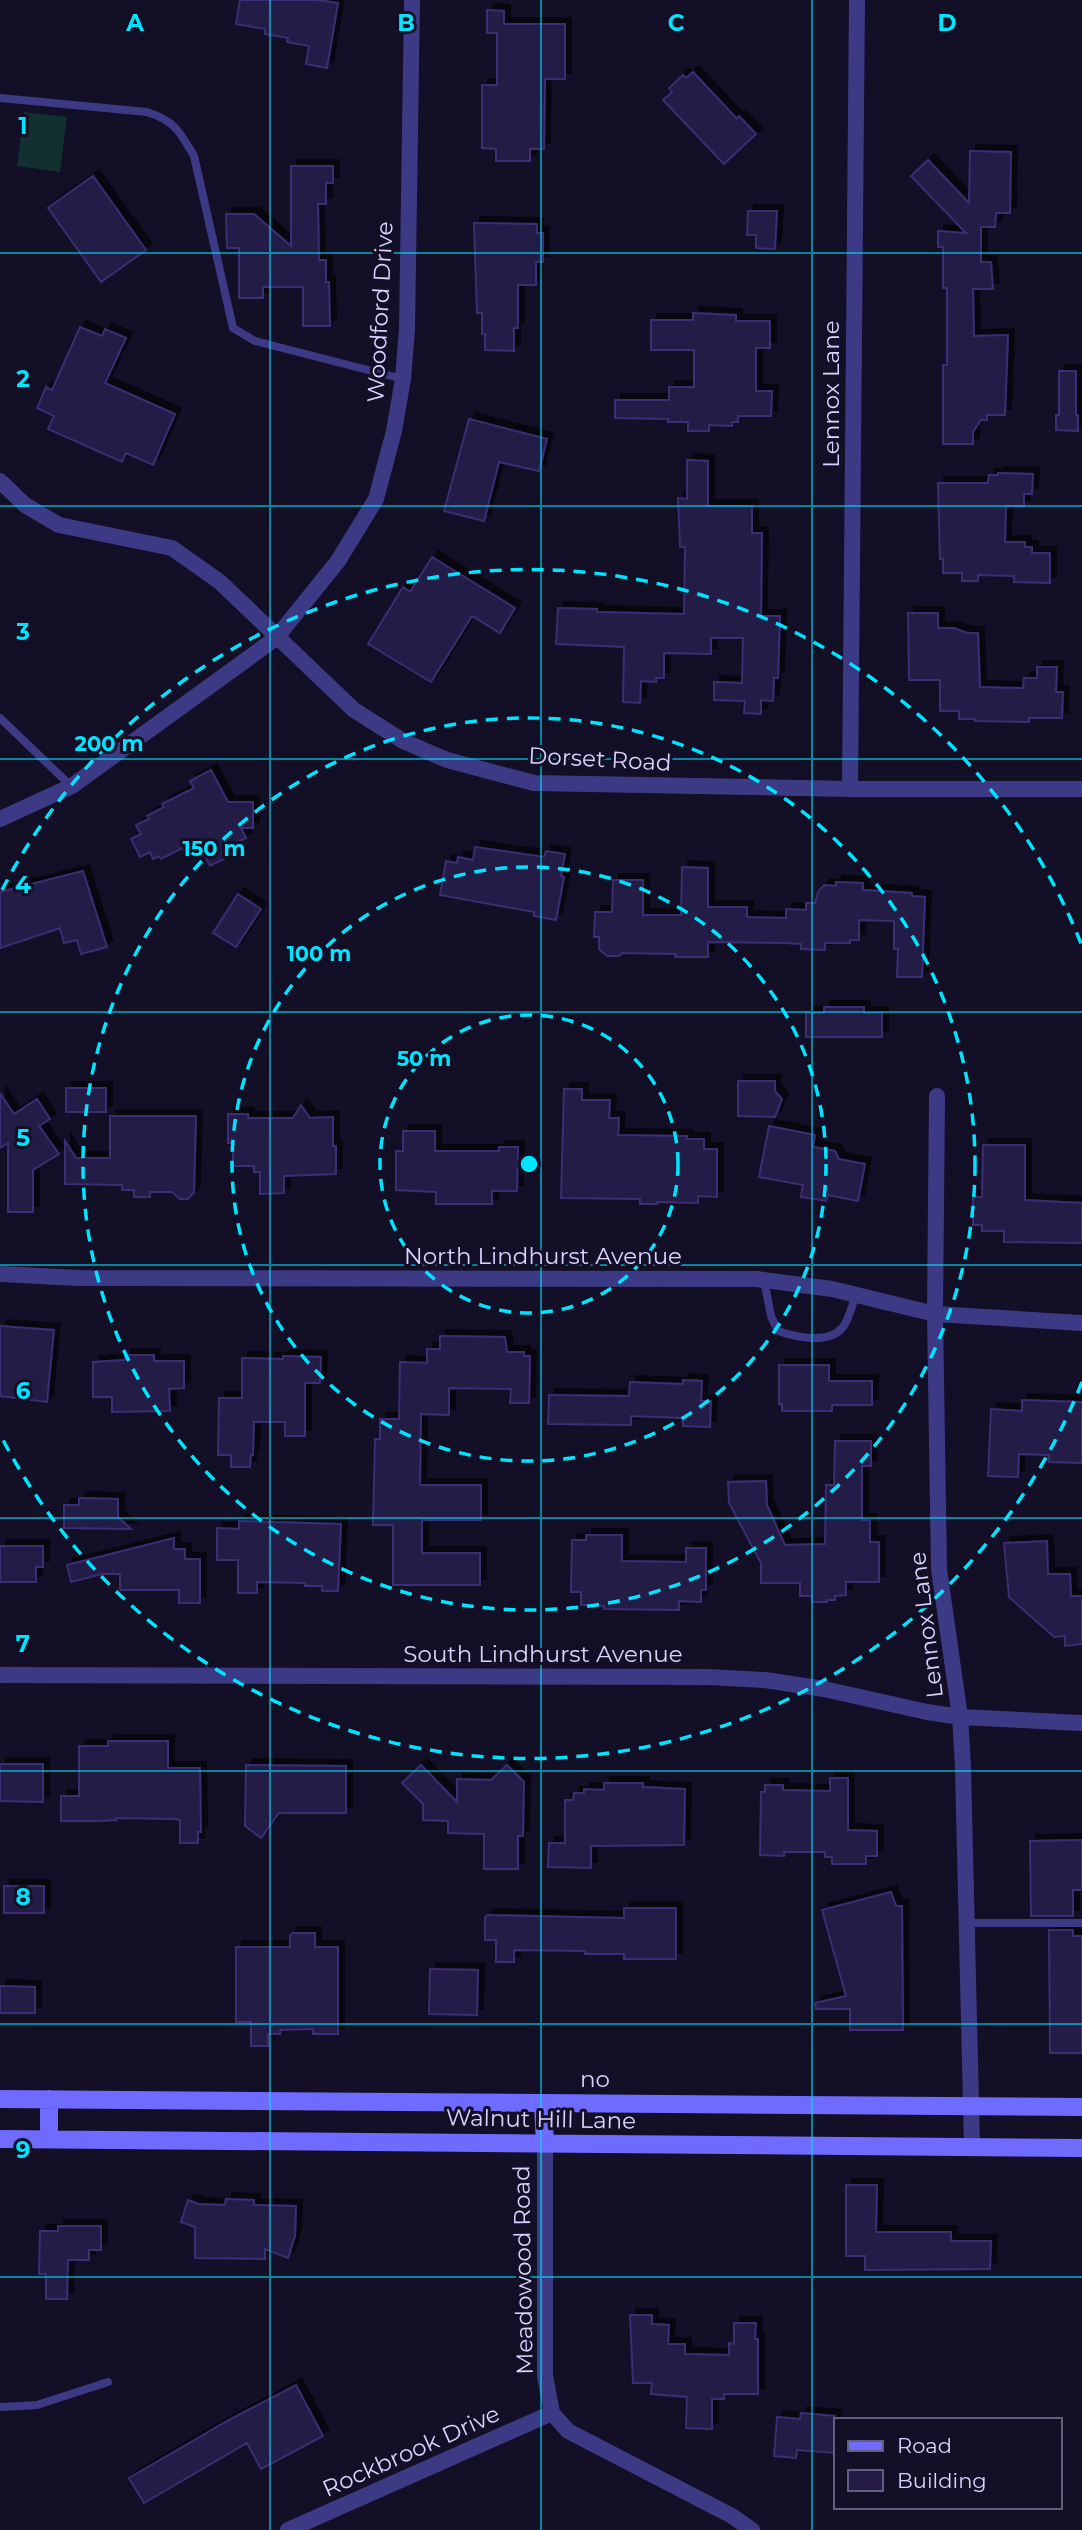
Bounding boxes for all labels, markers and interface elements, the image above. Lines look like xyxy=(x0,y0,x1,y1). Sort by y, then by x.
text: A xyxy=(125,9,144,37)
text: B xyxy=(397,9,415,37)
text: C xyxy=(668,9,685,37)
text: D xyxy=(938,9,957,37)
text: 1 xyxy=(18,112,28,140)
street label: Woodford Drive xyxy=(361,221,399,403)
street label: Lennox Lane xyxy=(817,320,845,468)
text: 2 xyxy=(16,365,30,393)
text: 3 xyxy=(15,618,30,646)
text: 200 m xyxy=(75,731,143,756)
street label: Dorset Road xyxy=(528,741,672,777)
text: 150 m xyxy=(183,836,245,861)
text: 4 xyxy=(15,871,31,899)
text: 100 m xyxy=(287,941,351,966)
text: 50 m xyxy=(397,1046,451,1071)
text: 5 xyxy=(16,1124,30,1152)
centre of rings xyxy=(517,1152,541,1176)
street label: North Lindhurst Avenue xyxy=(404,1242,682,1270)
text: 6 xyxy=(16,1377,31,1405)
street label: Lennox Lane xyxy=(903,1550,949,1700)
text: 7 xyxy=(16,1630,30,1658)
street label: South Lindhurst Avenue xyxy=(403,1640,683,1668)
text: 8 xyxy=(15,1883,31,1911)
street label: no xyxy=(580,2065,610,2093)
street label: Walnut Hill Lane xyxy=(446,2103,636,2135)
text: 9 xyxy=(16,2136,30,2164)
street label: Meadowood Road xyxy=(507,2165,539,2375)
street label: Rockbrook Drive xyxy=(318,2399,504,2503)
legend xyxy=(834,2418,1061,2509)
text: Road xyxy=(897,2433,952,2458)
text: Building xyxy=(897,2468,987,2493)

